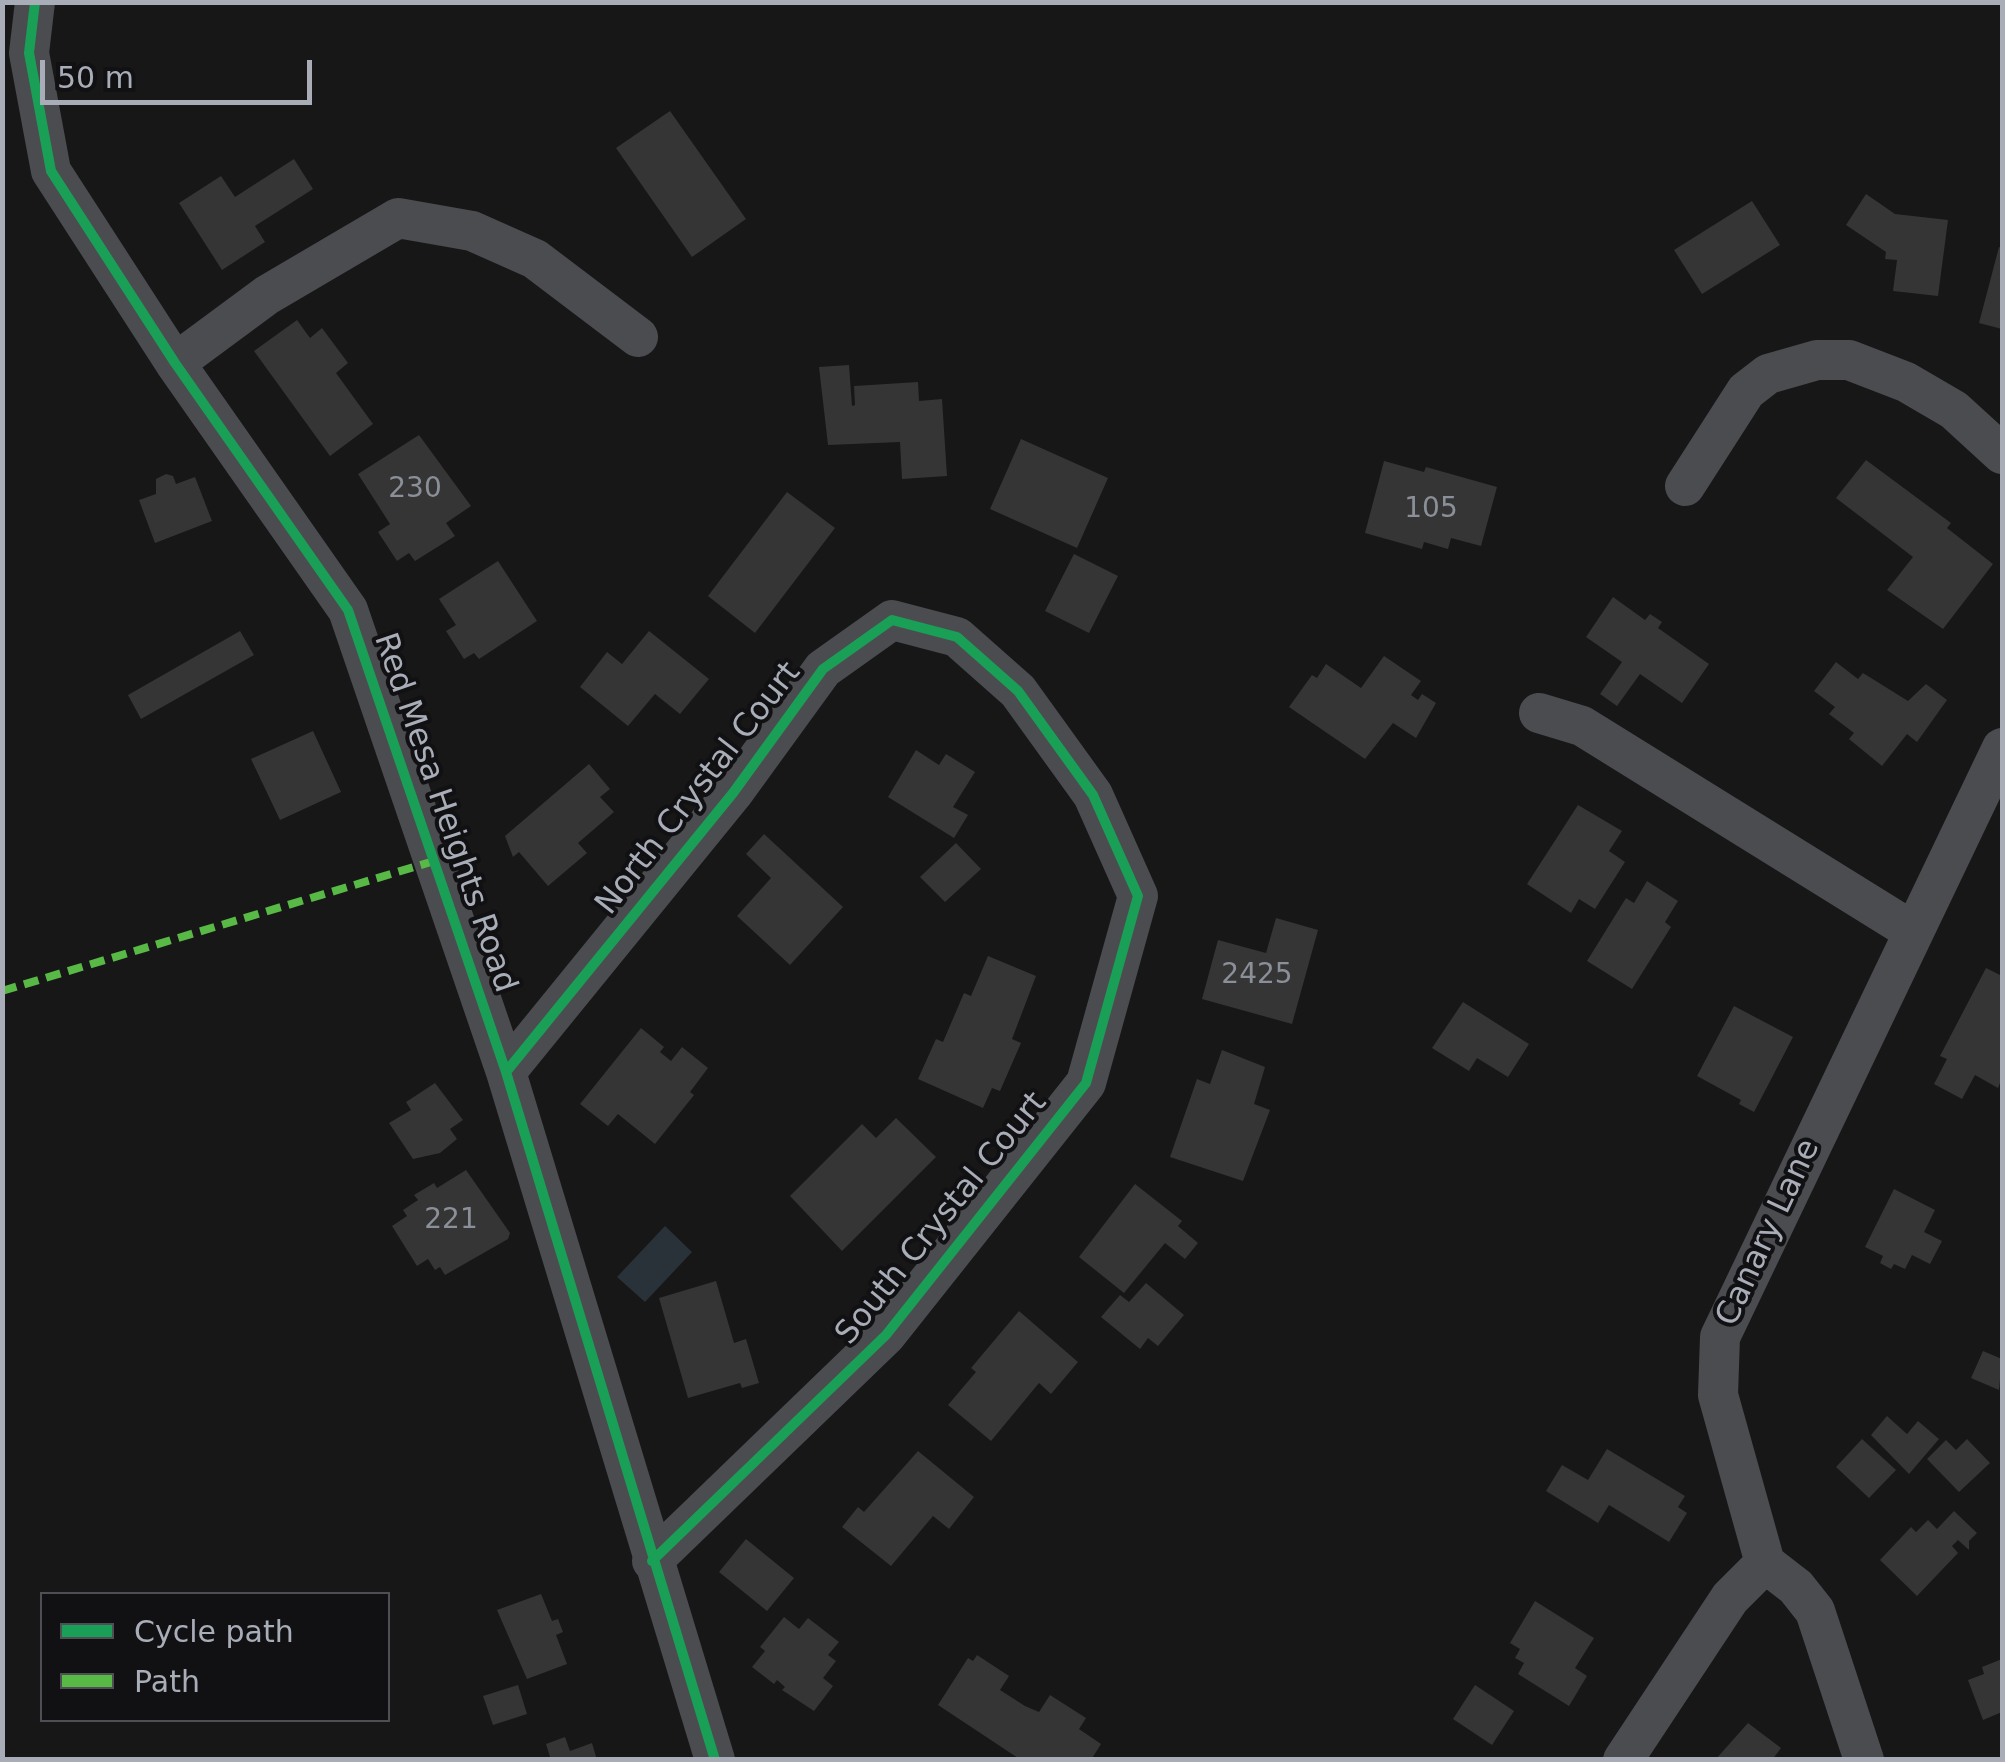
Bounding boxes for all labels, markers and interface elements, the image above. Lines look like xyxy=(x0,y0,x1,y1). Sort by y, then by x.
scale bar xyxy=(45,40,318,102)
text: 50 m xyxy=(57,60,134,95)
house number: 230 xyxy=(388,473,442,507)
house number: 105 xyxy=(1404,493,1458,527)
street label: Red Mesa Heights Road xyxy=(364,628,524,998)
street label: North Crystal Court xyxy=(588,655,810,923)
house number: 2425 xyxy=(1221,959,1293,993)
street label: South Crystal Court xyxy=(828,1085,1056,1353)
street label: Canary Lane xyxy=(1709,1134,1829,1332)
house number: 221 xyxy=(424,1204,478,1238)
legend xyxy=(40,1592,390,1722)
text: Cycle path xyxy=(134,1614,294,1649)
text: Path xyxy=(134,1664,200,1699)

